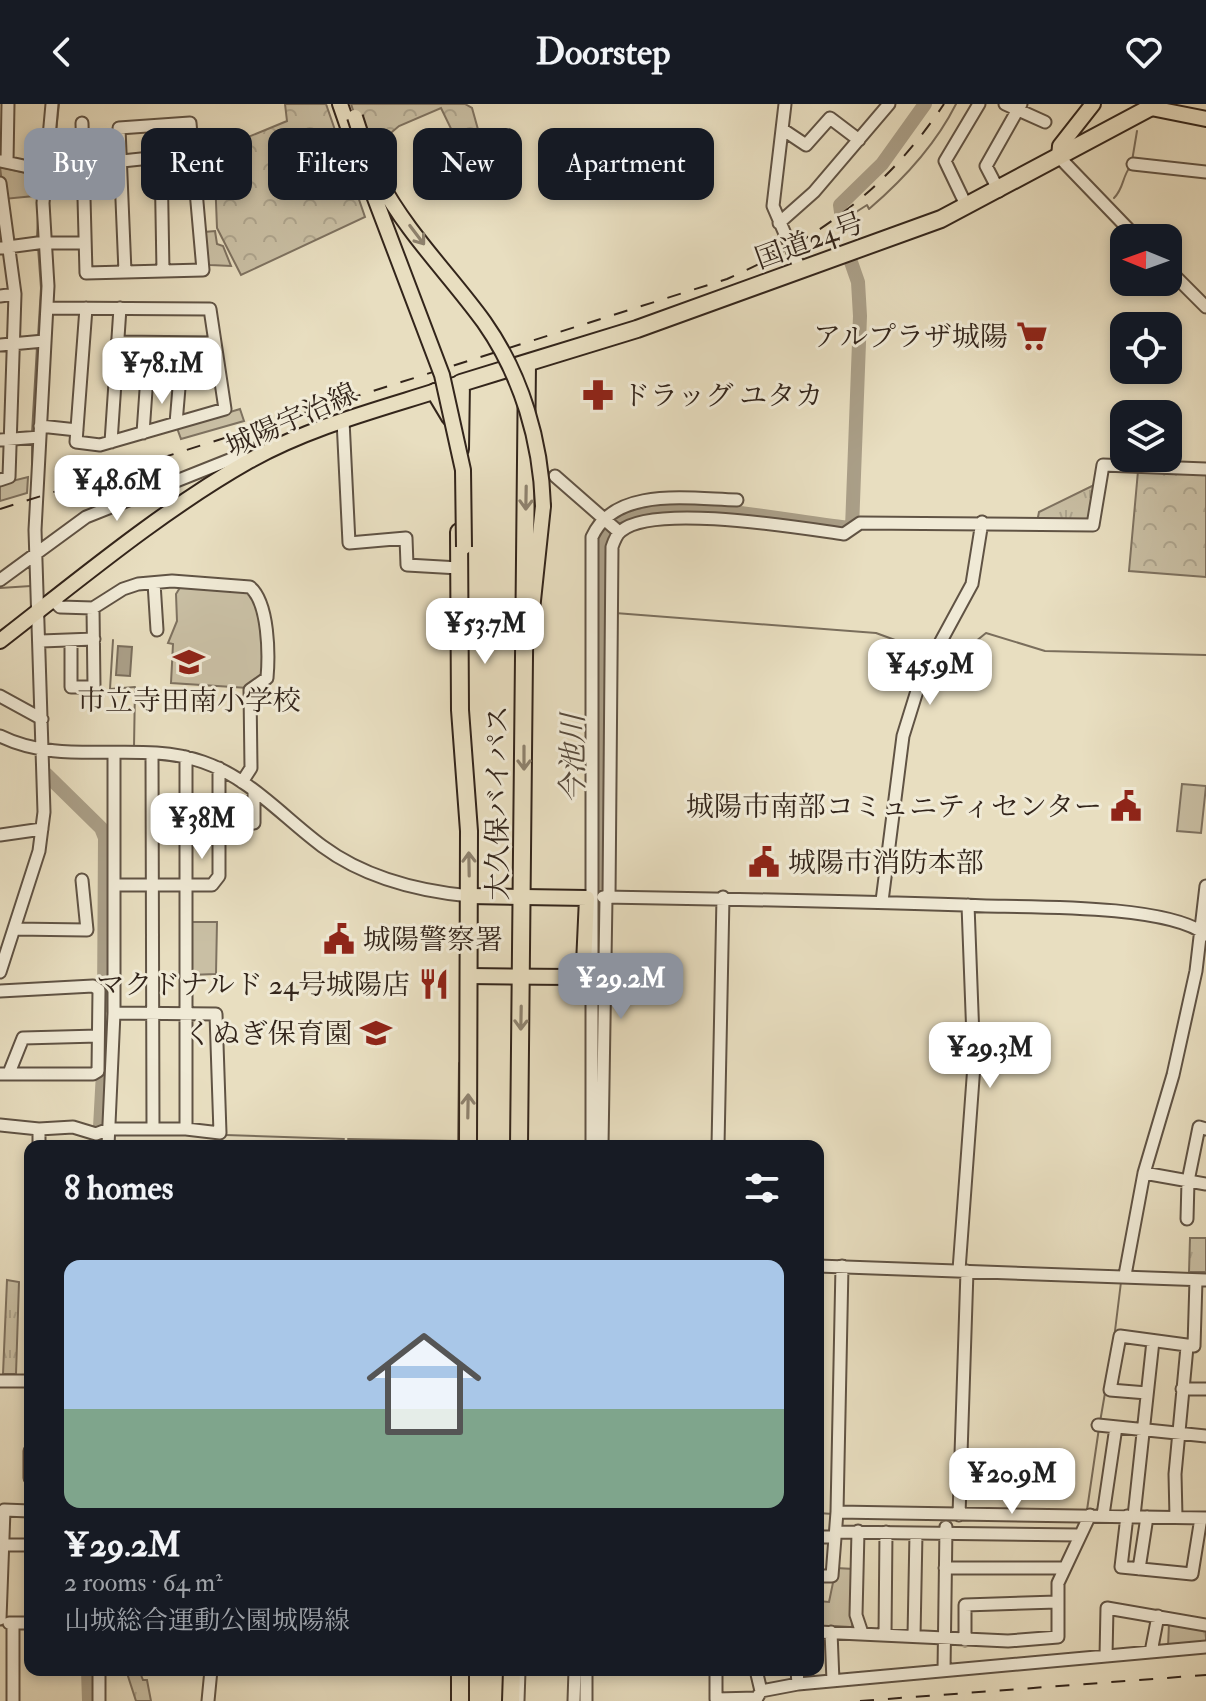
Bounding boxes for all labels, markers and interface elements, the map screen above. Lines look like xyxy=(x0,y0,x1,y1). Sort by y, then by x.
icon: back xyxy=(40,30,84,74)
text: Doorstep xyxy=(536,30,670,75)
icon: heart xyxy=(1122,30,1166,74)
chip: Buy xyxy=(24,128,125,200)
chip: Rent xyxy=(141,128,252,200)
chip: Filters xyxy=(268,128,397,200)
chip: New xyxy=(413,128,522,200)
chip: Apartment xyxy=(538,128,714,200)
street label: 国道24号 xyxy=(750,206,869,277)
one-way arrow xyxy=(408,224,425,246)
north arrow xyxy=(1110,224,1182,296)
map controls xyxy=(1110,224,1182,472)
button: locate xyxy=(1110,312,1182,384)
supermarket icon: アルプラザ城陽 xyxy=(1015,319,1049,353)
place label: アルプラザ城陽 xyxy=(813,320,1008,355)
pin: ¥78.1M xyxy=(97,338,227,406)
text: ¥78.1M xyxy=(120,348,204,380)
street label: 城陽宇治線 xyxy=(221,376,363,465)
pharmacy icon: ドラッグ ユタカ xyxy=(581,378,615,412)
place label: ドラッグ ユタカ xyxy=(622,379,823,414)
button: layers xyxy=(1110,400,1182,472)
pin: ¥48.6M xyxy=(52,455,182,523)
text: ¥48.6M xyxy=(72,465,162,497)
one-way arrow xyxy=(518,484,534,511)
pin: ¥53.7M xyxy=(420,598,550,666)
text: ¥53.7M xyxy=(444,608,526,640)
pin: ¥45.9M xyxy=(865,639,995,707)
school or university icon: 市立寺田南小学校 xyxy=(172,645,206,679)
text: ¥45.9M xyxy=(886,649,974,681)
place label: 市立寺田南小学校 xyxy=(77,684,301,719)
street label: 大久保バイパス xyxy=(481,705,516,901)
water label: 今池川 xyxy=(555,711,592,804)
one-way arrow xyxy=(516,744,532,771)
public building icon: 城陽市南部コミュニティセンター xyxy=(1109,789,1143,823)
place label: 城陽市南部コミュニティセンター xyxy=(686,790,1102,825)
pin: ¥38M xyxy=(155,793,249,861)
text: ¥38M xyxy=(169,803,235,835)
public building icon: 城陽市消防本部 xyxy=(747,845,781,879)
place label: 城陽市消防本部 xyxy=(788,846,984,881)
one-way arrow xyxy=(461,851,477,878)
public building icon: 城陽警察署 xyxy=(322,922,356,956)
place label: 城陽警察署 xyxy=(363,923,503,958)
pin: ¥29.2M xyxy=(556,953,686,1021)
text: ¥29.2M xyxy=(576,963,666,995)
restaurant icon: マクドナルド 24号城陽店 xyxy=(417,967,451,1001)
place label: マクドナルド 24号城陽店 xyxy=(96,968,410,1003)
one-way arrow xyxy=(513,1004,529,1031)
school or university icon: くぬぎ保育園 xyxy=(359,1016,393,1050)
place label: くぬぎ保育園 xyxy=(184,1017,352,1052)
pin: ¥29.3M xyxy=(925,1022,1055,1090)
text: ¥29.3M xyxy=(947,1032,1033,1064)
one-way arrow xyxy=(460,1093,476,1120)
icon: filters xyxy=(740,1166,784,1210)
text: 8 homes xyxy=(64,1167,173,1210)
icon: home xyxy=(352,1312,496,1456)
pin: ¥20.9M xyxy=(947,1448,1077,1516)
text: ¥20.9M xyxy=(967,1458,1057,1490)
text: ¥29.2M xyxy=(64,1524,181,1567)
text: 2 rooms · 64 m² xyxy=(64,1567,223,1599)
text: 山城総合運動公園城陽線 xyxy=(64,1605,350,1637)

